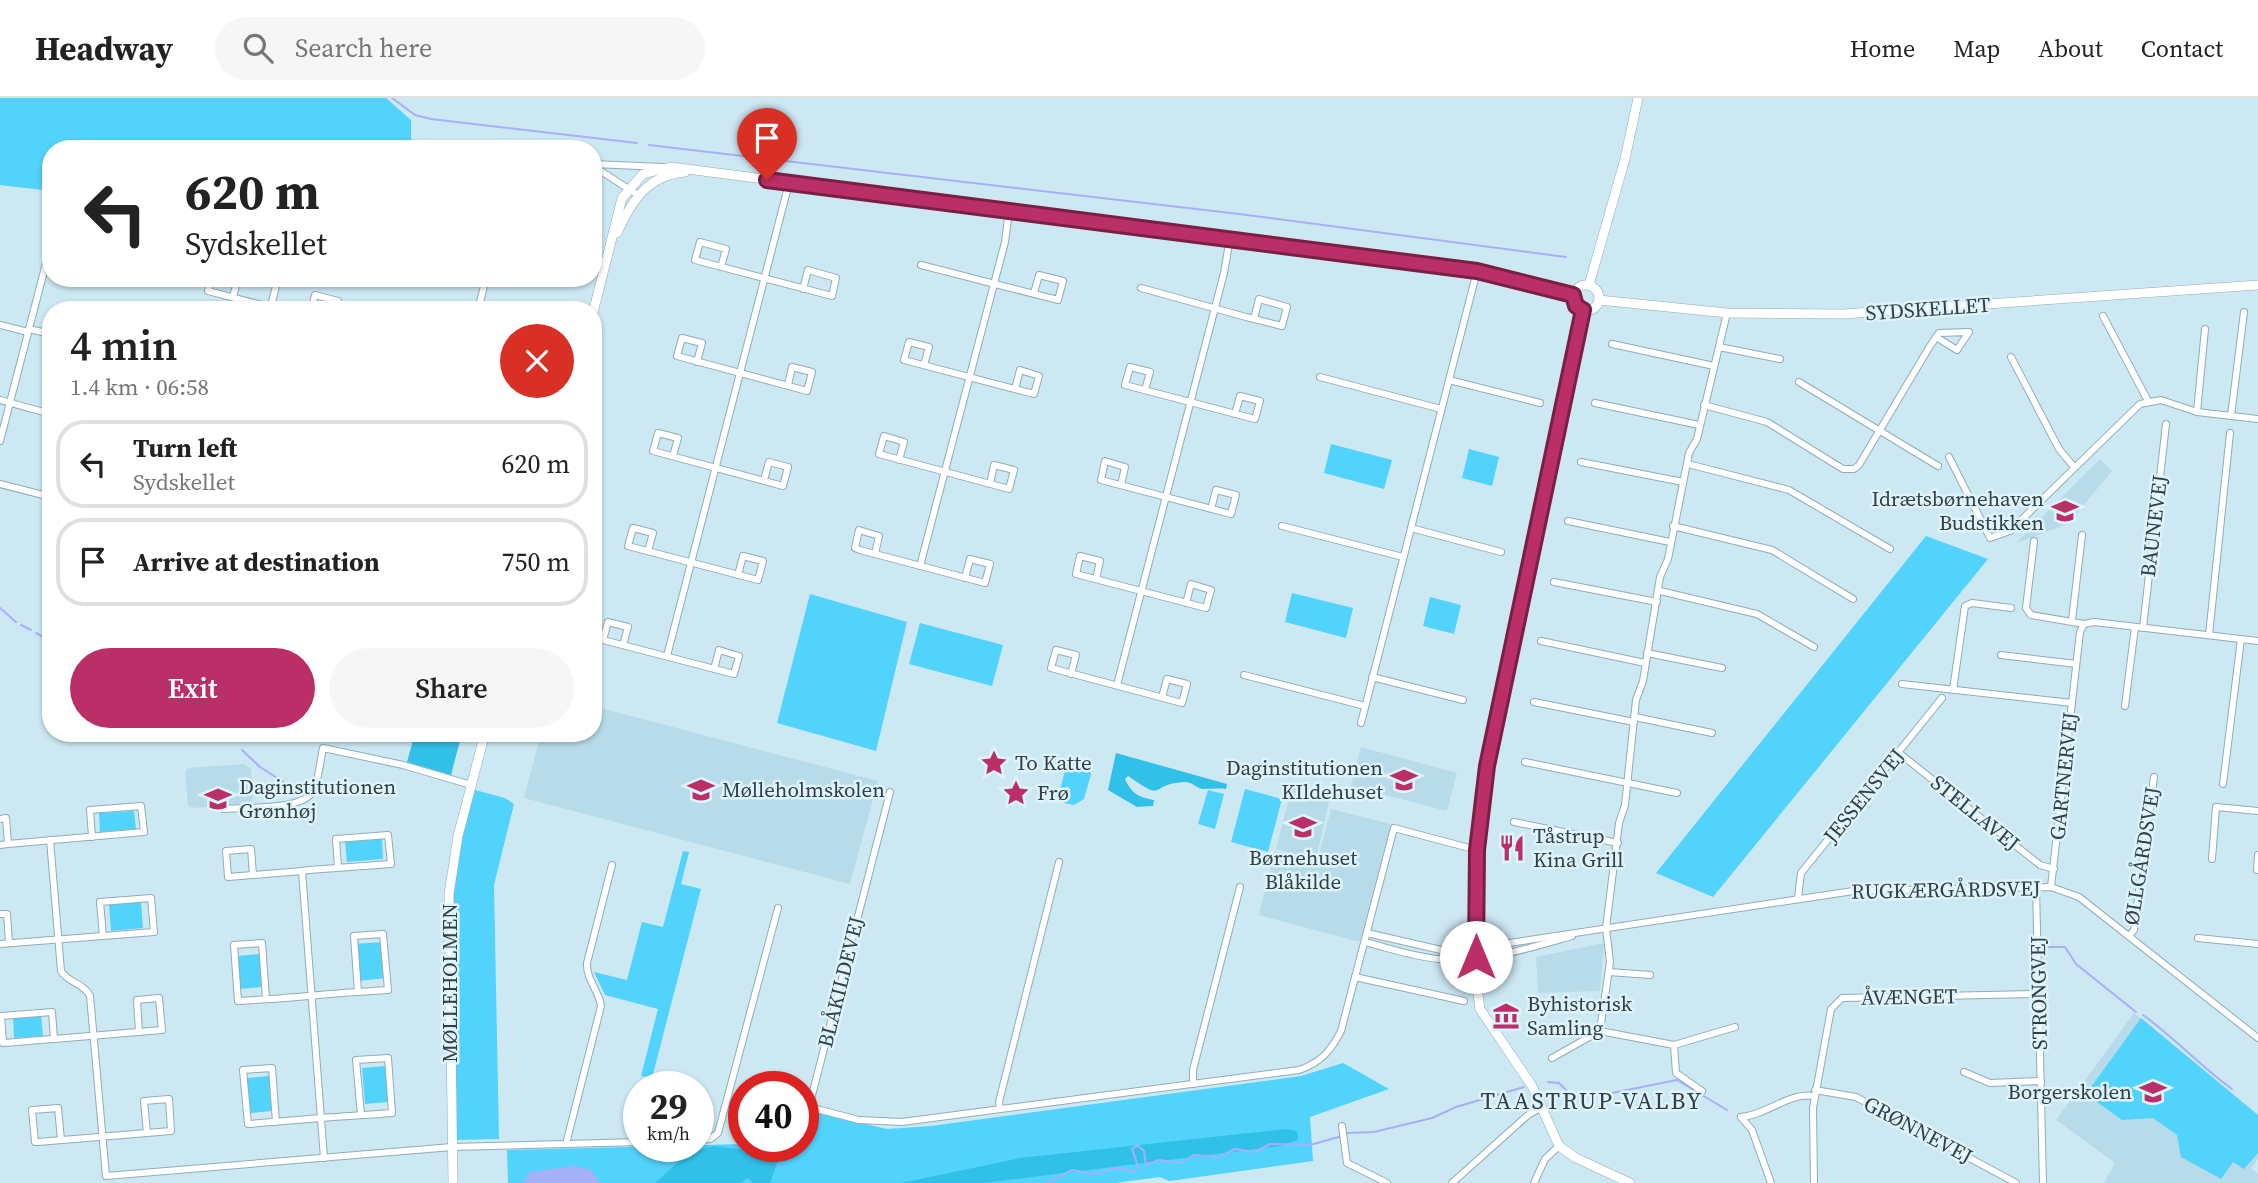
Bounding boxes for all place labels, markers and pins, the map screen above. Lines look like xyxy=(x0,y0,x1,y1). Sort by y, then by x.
pin xyxy=(737,108,797,180)
place label: Idrætsbørnehaven Budstikken xyxy=(1872,484,2044,537)
school or university icon: Idrætsbørnehaven Budstikken xyxy=(2050,496,2080,526)
place icon: To Katte xyxy=(979,748,1009,778)
place label: To Katte xyxy=(1015,748,1092,777)
place label: Daginstitutionen KIldehuset xyxy=(1226,753,1383,806)
school or university icon: Daginstitutionen KIldehuset xyxy=(1389,765,1419,795)
place label: Daginstitutionen Grønhøj xyxy=(239,772,397,825)
school or university icon: Mølleholmskolen xyxy=(686,775,716,805)
place label: Mølleholmskolen xyxy=(722,775,885,804)
place icon: Frø xyxy=(1001,778,1031,808)
place label: Frø xyxy=(1037,778,1069,807)
school or university icon: Daginstitutionen Grønhøj xyxy=(203,784,233,814)
school or university icon: Børnehuset Blåkilde xyxy=(1288,812,1318,842)
place label: Tåstrup Kina Grill xyxy=(1533,821,1624,874)
restaurant icon: Tåstrup Kina Grill xyxy=(1497,833,1527,863)
place label: Børnehuset Blåkilde xyxy=(1249,843,1357,896)
place label: Byhistorisk Samling xyxy=(1527,989,1633,1042)
museum icon: Byhistorisk Samling xyxy=(1491,1001,1521,1031)
place label: Borgerskolen xyxy=(2008,1077,2132,1106)
school or university icon: Borgerskolen xyxy=(2138,1077,2168,1107)

